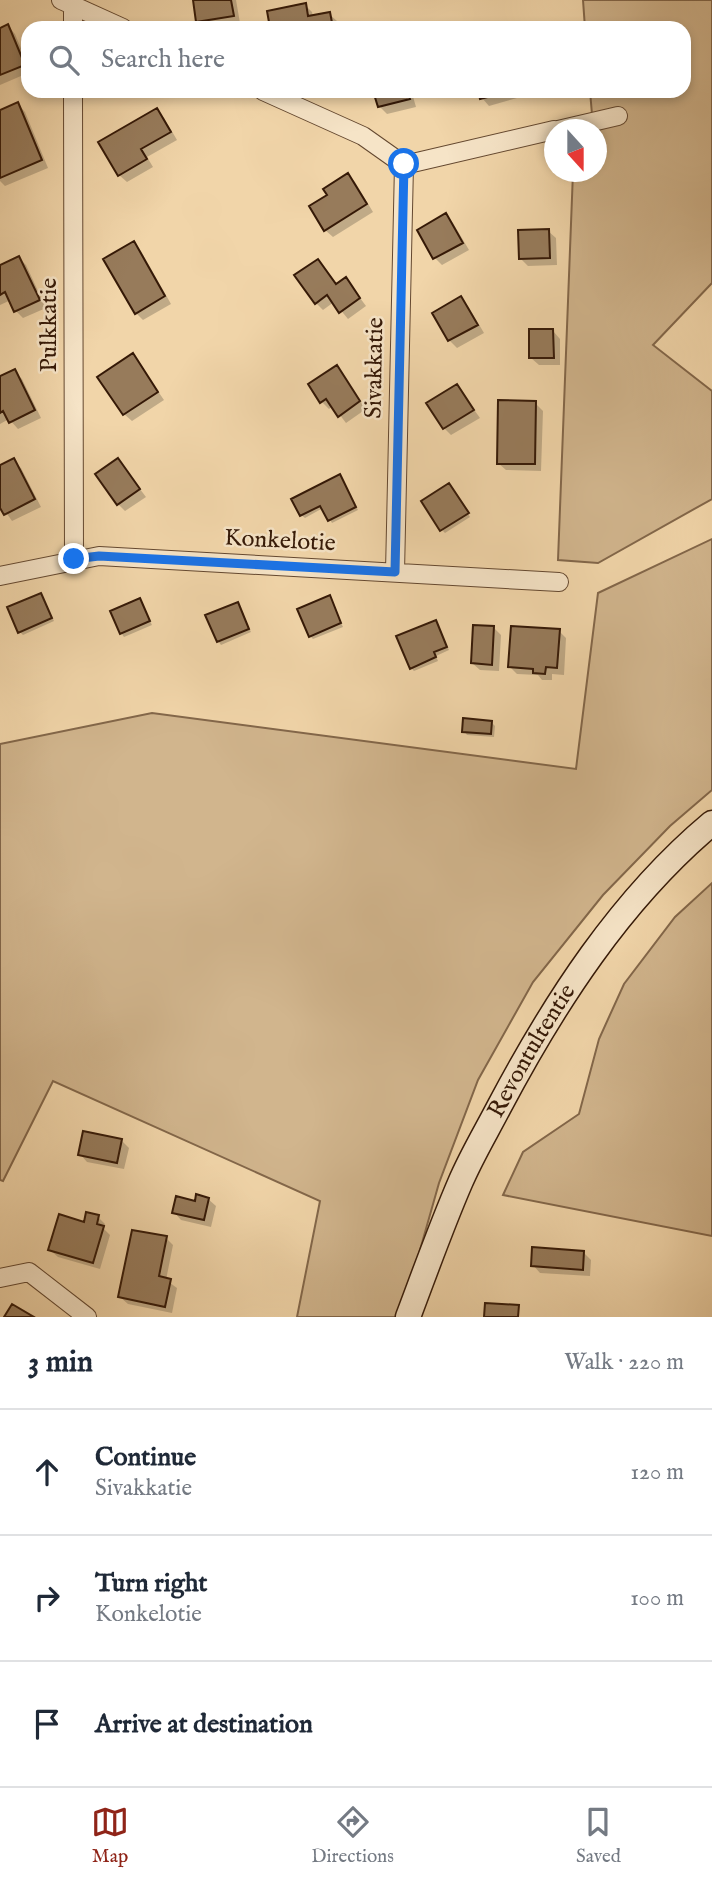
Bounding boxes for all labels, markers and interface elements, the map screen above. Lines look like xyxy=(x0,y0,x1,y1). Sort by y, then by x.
search box xyxy=(21,21,691,98)
icon: search xyxy=(45,41,83,79)
text: Search here xyxy=(101,43,225,76)
north arrow xyxy=(544,119,607,182)
route start xyxy=(388,148,419,179)
street label: Pulkkatie xyxy=(34,278,65,372)
street label: Sivakkatie xyxy=(359,317,391,419)
street label: Konkelotie xyxy=(223,523,337,559)
route end xyxy=(58,543,89,574)
street label: Revontultentie xyxy=(481,978,583,1123)
text: 3 min xyxy=(28,1344,93,1382)
text: Walk · 220 m xyxy=(564,1348,684,1377)
text: Continue xyxy=(95,1441,196,1474)
icon: ahead xyxy=(28,1453,66,1491)
text: 120 m xyxy=(631,1458,684,1487)
text: Sivakkatie xyxy=(95,1474,192,1503)
text: Turn right xyxy=(95,1567,208,1600)
icon: right xyxy=(28,1579,66,1617)
text: 100 m xyxy=(630,1584,684,1613)
text: Konkelotie xyxy=(95,1600,202,1629)
icon: arrive xyxy=(28,1705,66,1743)
text: Arrive at destination xyxy=(95,1708,313,1741)
tab: Map xyxy=(91,1803,129,1869)
tab: Directions xyxy=(311,1803,394,1869)
tab: Saved xyxy=(576,1803,621,1869)

